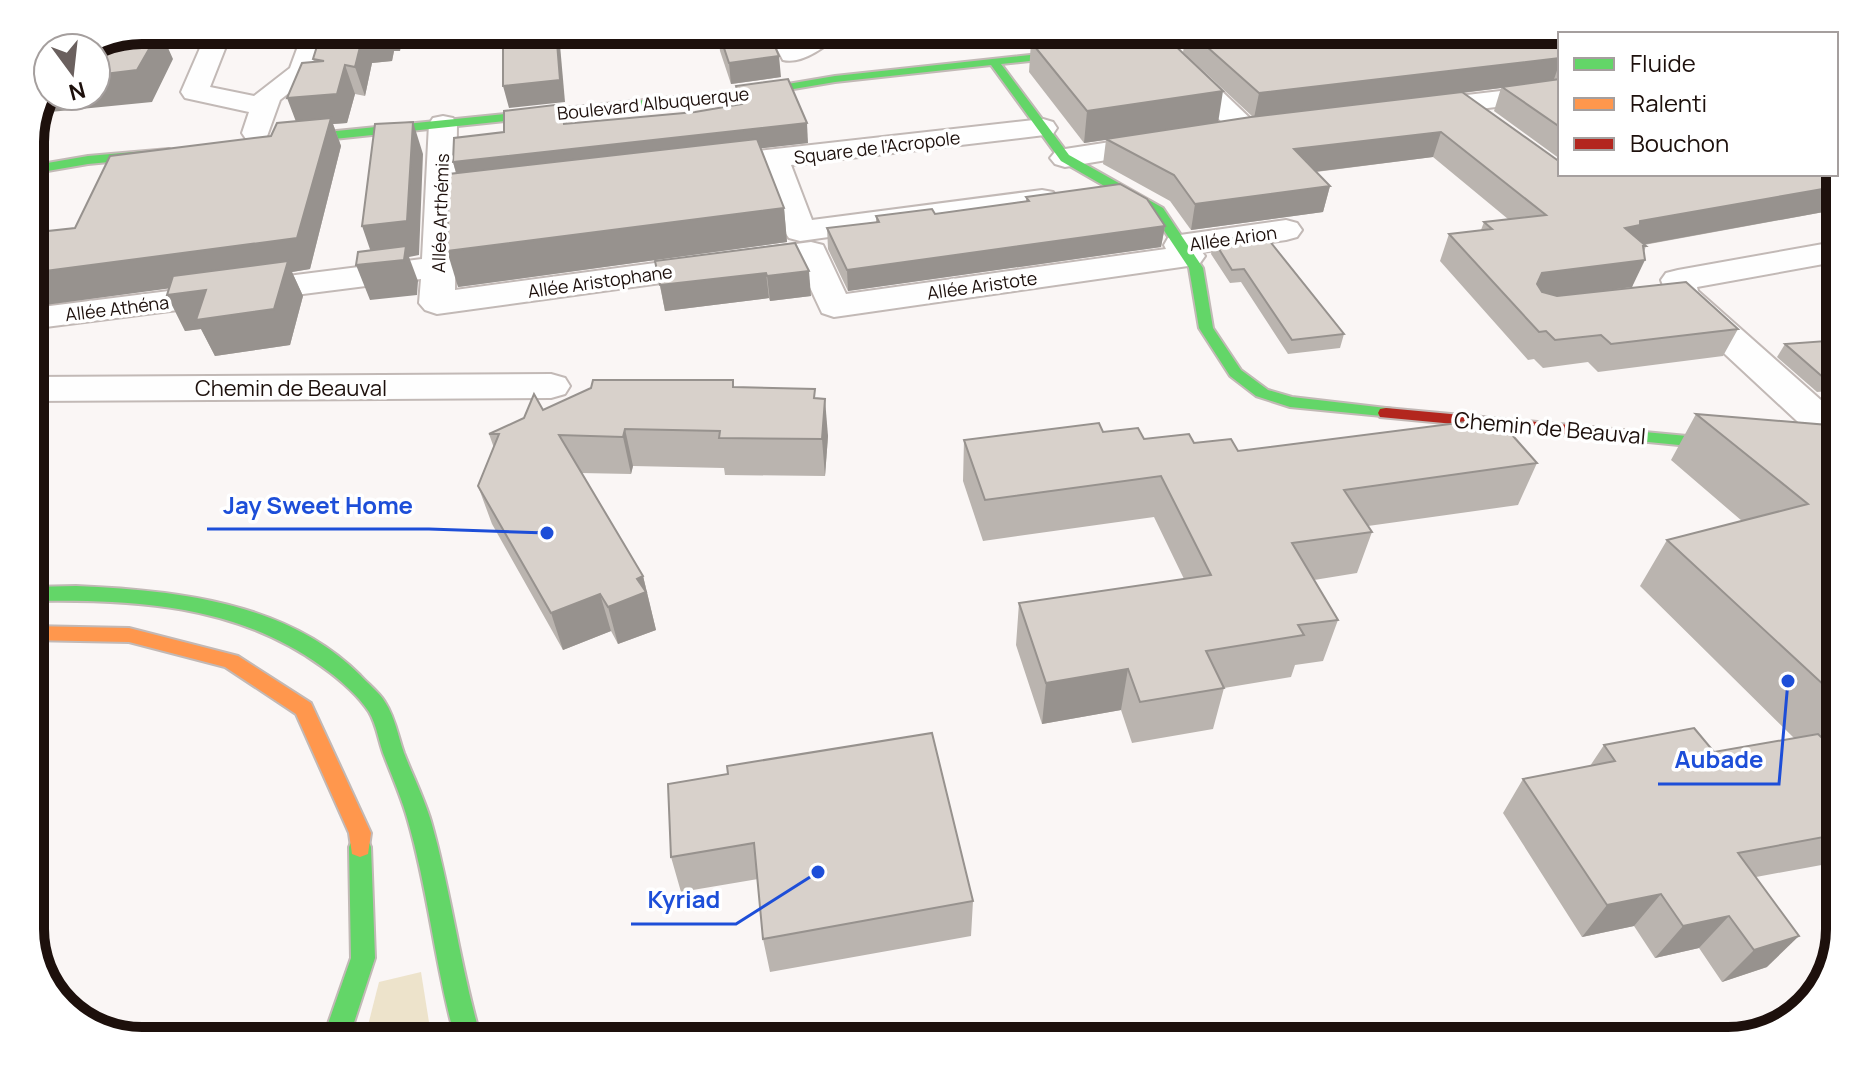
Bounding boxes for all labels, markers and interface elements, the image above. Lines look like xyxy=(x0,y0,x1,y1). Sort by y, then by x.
north arrow xyxy=(32,32,112,112)
legend xyxy=(1558,32,1838,176)
text: Fluide xyxy=(1630,46,1696,79)
text: N xyxy=(66,75,89,108)
street label: Boulevard Albuquerque xyxy=(556,81,750,125)
text: Ralenti xyxy=(1630,86,1707,119)
street label: Square de l'Acropole xyxy=(792,125,962,169)
text: Bouchon xyxy=(1630,126,1729,159)
street label: Allée Arthémis xyxy=(426,153,454,273)
street label: Allée Arion xyxy=(1188,220,1278,256)
street label: Allée Aristophane xyxy=(526,259,674,303)
street label: Allée Aristote xyxy=(925,265,1039,305)
street label: Allée Athéna xyxy=(64,290,170,326)
street label: Chemin de Beauval xyxy=(195,373,387,403)
street label: Chemin de Beauval xyxy=(1453,405,1647,451)
callout: Jay Sweet Home xyxy=(207,481,429,529)
text: Jay Sweet Home xyxy=(223,488,413,521)
callout: Aubade xyxy=(1658,736,1779,784)
text: Aubade xyxy=(1675,742,1763,775)
callout: Kyriad xyxy=(631,876,736,924)
text: Kyriad xyxy=(648,882,720,915)

